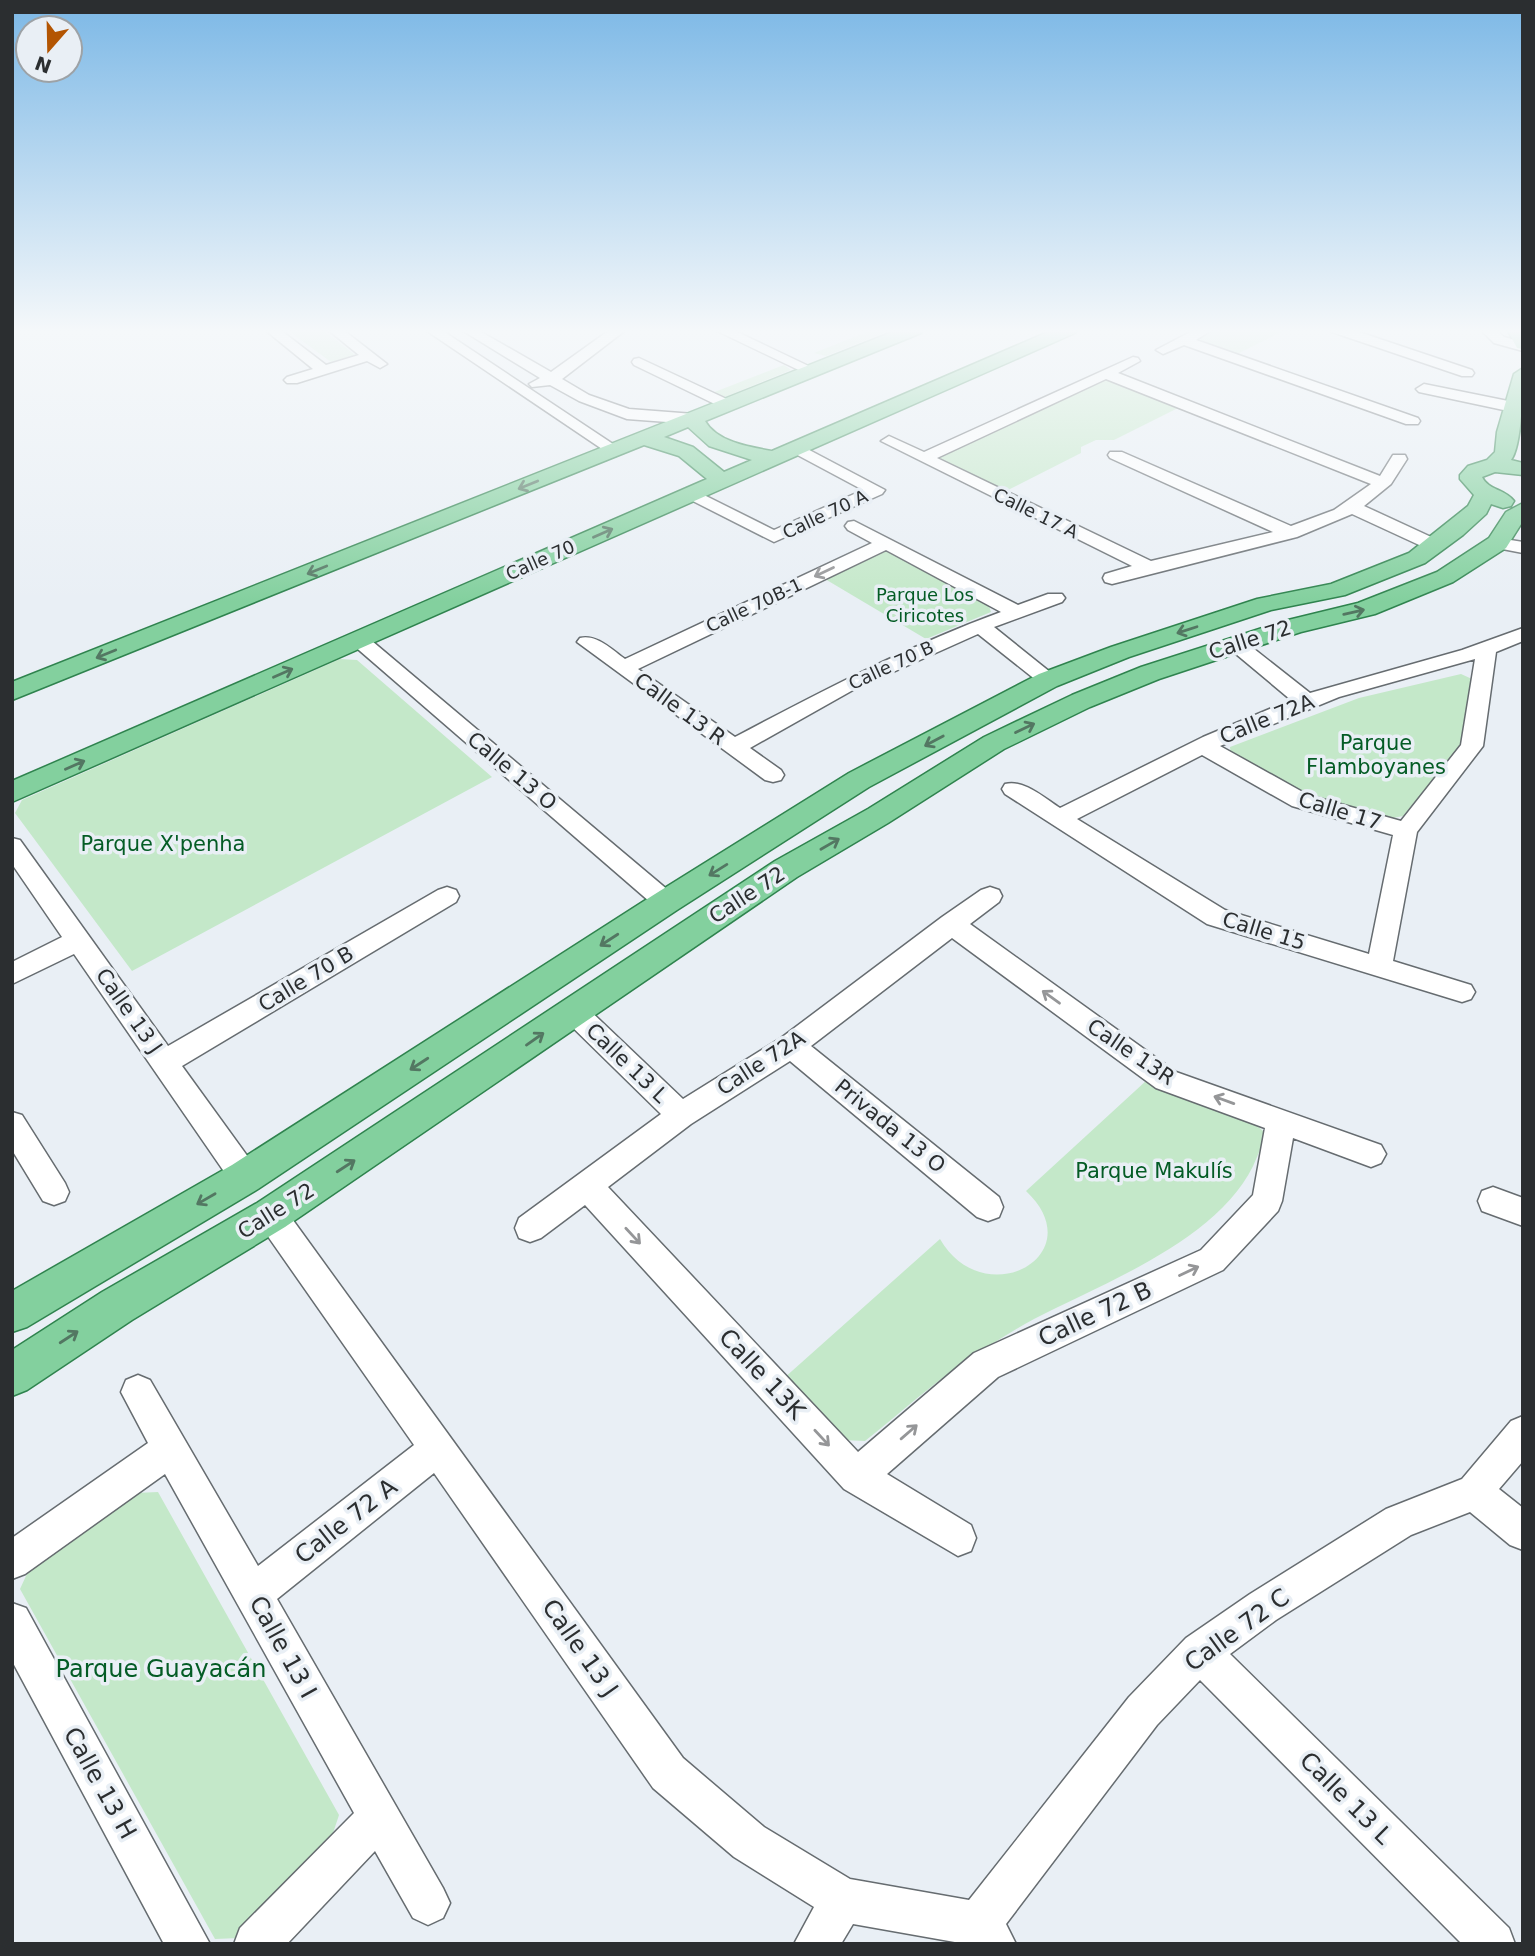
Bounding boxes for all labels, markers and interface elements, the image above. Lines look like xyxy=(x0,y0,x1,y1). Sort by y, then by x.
north arrow xyxy=(14,14,84,84)
text: N xyxy=(32,52,54,78)
one-way arrow xyxy=(518,479,540,492)
street label: Calle 17 A xyxy=(990,484,1082,543)
street label: Calle 70 A xyxy=(779,485,871,543)
one-way arrow xyxy=(592,526,614,539)
street label: Calle 70 xyxy=(502,535,578,585)
one-way arrow xyxy=(307,564,328,577)
one-way arrow xyxy=(814,566,835,579)
street label: Calle 70B-1 xyxy=(703,574,805,636)
park label: Parque Los Ciricotes xyxy=(876,584,974,626)
one-way arrow xyxy=(1342,605,1365,618)
street label: Calle 72 xyxy=(1206,615,1294,665)
one-way arrow xyxy=(1176,625,1198,637)
street label: Calle 70 B xyxy=(845,636,937,694)
one-way arrow xyxy=(96,649,117,662)
one-way arrow xyxy=(272,666,293,679)
street label: Calle 13 R xyxy=(630,668,730,750)
street label: Calle 72A xyxy=(1216,689,1318,749)
one-way arrow xyxy=(1014,721,1035,735)
street label: Calle 13 O xyxy=(463,727,561,815)
park label: Parque Flamboyanes xyxy=(1306,731,1446,779)
one-way arrow xyxy=(925,734,945,748)
one-way arrow xyxy=(64,758,85,771)
street label: Calle 17 xyxy=(1296,787,1384,835)
park label: Parque X'penha xyxy=(81,832,246,856)
one-way arrow xyxy=(819,837,839,851)
street label: Calle 72 xyxy=(705,862,789,928)
one-way arrow xyxy=(709,862,728,877)
street label: Calle 15 xyxy=(1220,907,1308,955)
one-way arrow xyxy=(600,932,619,947)
street label: Calle 70 B xyxy=(254,941,358,1017)
street label: Calle 13 J xyxy=(91,964,167,1058)
one-way arrow xyxy=(1042,990,1061,1004)
street label: Calle 13R xyxy=(1083,1014,1179,1090)
street label: Calle 13 L xyxy=(581,1018,673,1108)
street label: Calle 72A xyxy=(713,1025,810,1100)
one-way arrow xyxy=(525,1032,544,1046)
one-way arrow xyxy=(409,1058,429,1072)
street label: Privada 13 O xyxy=(830,1074,950,1178)
one-way arrow xyxy=(1213,1093,1235,1106)
one-way arrow xyxy=(336,1159,355,1173)
park label: Parque Makulís xyxy=(1075,1159,1233,1183)
street label: Calle 72 xyxy=(233,1178,319,1244)
one-way arrow xyxy=(196,1193,217,1206)
one-way arrow xyxy=(625,1227,642,1244)
one-way arrow xyxy=(1178,1263,1199,1277)
street label: Calle 72 B xyxy=(1034,1276,1156,1352)
street label: Calle 13K xyxy=(713,1323,812,1426)
one-way arrow xyxy=(59,1330,79,1344)
one-way arrow xyxy=(900,1424,918,1440)
one-way arrow xyxy=(813,1429,830,1446)
street label: Calle 72 A xyxy=(289,1472,403,1570)
street label: Calle 72 C xyxy=(1179,1583,1295,1677)
street label: Calle 13 I xyxy=(243,1591,323,1703)
street label: Calle 13 J xyxy=(536,1594,624,1702)
park label: Parque Guayacán xyxy=(56,1655,266,1683)
street label: Calle 13 H xyxy=(58,1722,142,1844)
street label: Calle 13 L xyxy=(1294,1746,1398,1850)

